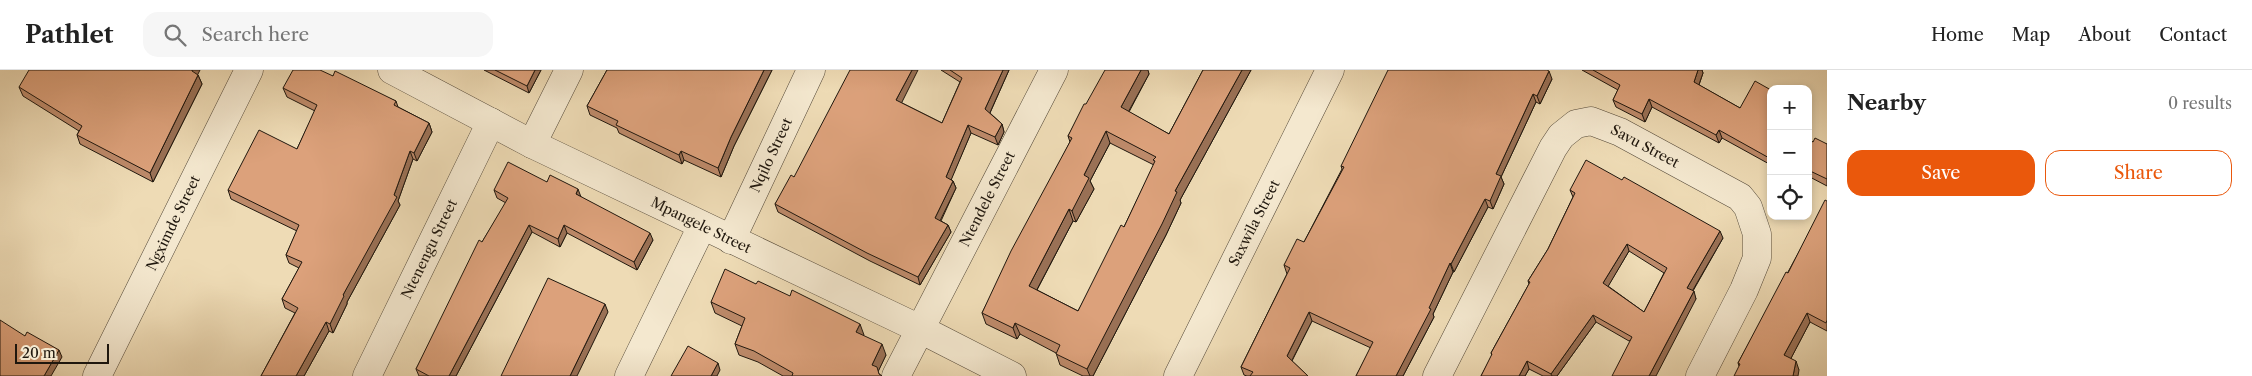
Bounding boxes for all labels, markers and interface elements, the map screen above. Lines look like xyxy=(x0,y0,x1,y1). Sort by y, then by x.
search box xyxy=(143,12,493,57)
text: Pathlet xyxy=(25,20,113,49)
icon: search xyxy=(161,21,189,49)
text: Search here xyxy=(201,23,309,46)
text: Home xyxy=(1931,24,1984,46)
text: Map xyxy=(2012,24,2050,46)
text: About xyxy=(2078,24,2131,46)
text: Contact xyxy=(2159,24,2227,46)
map controls xyxy=(1767,85,1812,220)
button: + xyxy=(1767,85,1812,130)
text: Nearby xyxy=(1847,90,1926,115)
text: 0 results xyxy=(2168,93,2232,113)
street label: Nqilo Street xyxy=(746,115,796,195)
street label: Savu Street xyxy=(1608,120,1682,172)
button: − xyxy=(1767,130,1812,175)
street label: Ntendele Street xyxy=(955,148,1019,250)
button: Save xyxy=(1847,150,2035,196)
button: Share xyxy=(2045,150,2232,196)
street label: Ngximde Street xyxy=(142,172,204,274)
button: locate xyxy=(1767,175,1812,220)
street label: Saxwila Street xyxy=(1225,177,1283,269)
street label: Mpangele Street xyxy=(648,193,754,257)
street label: Ntenengu Street xyxy=(397,196,461,302)
scale bar xyxy=(15,341,109,364)
text: 20 m xyxy=(22,344,56,362)

